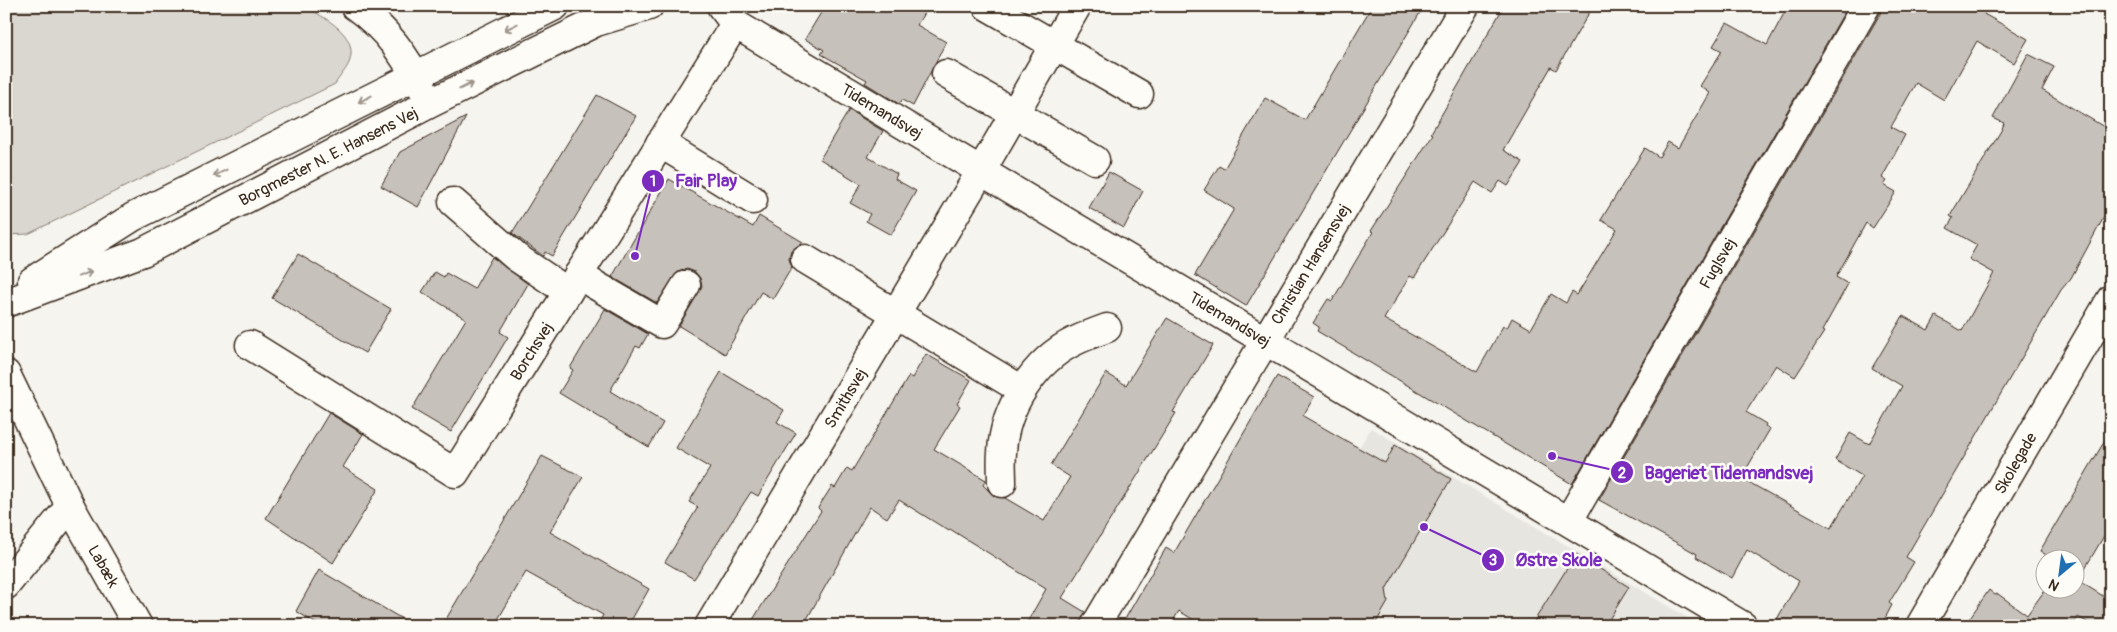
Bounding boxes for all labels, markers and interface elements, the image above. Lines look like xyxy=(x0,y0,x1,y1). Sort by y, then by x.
one-way arrow xyxy=(504,23,519,32)
street label: Tidemandsvej xyxy=(837,80,926,144)
one-way arrow xyxy=(458,81,473,91)
one-way arrow xyxy=(358,95,373,104)
street label: Borgmester N. E. Hansens Vej xyxy=(236,103,421,211)
callout: Fair Play xyxy=(640,164,747,197)
one-way arrow xyxy=(213,169,228,178)
text: Fair Play xyxy=(675,170,737,193)
text: 1 xyxy=(650,172,656,191)
street label: Christian Hansensvej xyxy=(1267,201,1355,328)
street label: Fuglsvej xyxy=(1695,234,1740,293)
one-way arrow xyxy=(77,269,92,278)
street label: Tidemandsvej xyxy=(1185,288,1274,352)
street label: Borchsvej xyxy=(506,319,558,384)
street label: Smithsvej xyxy=(820,365,871,432)
street label: Skolegade xyxy=(1990,429,2041,498)
callout: Bageriet Tidemandsvej xyxy=(1610,456,1824,489)
text: Bageriet Tidemandsvej xyxy=(1644,462,1814,485)
text: 2 xyxy=(1618,464,1626,483)
street label: Labæk xyxy=(83,542,123,591)
callout: Østre Skole xyxy=(1481,543,1612,576)
text: Østre Skole xyxy=(1516,549,1603,572)
north arrow xyxy=(2034,550,2084,600)
text: 3 xyxy=(1489,551,1497,570)
text: N xyxy=(2046,575,2062,595)

